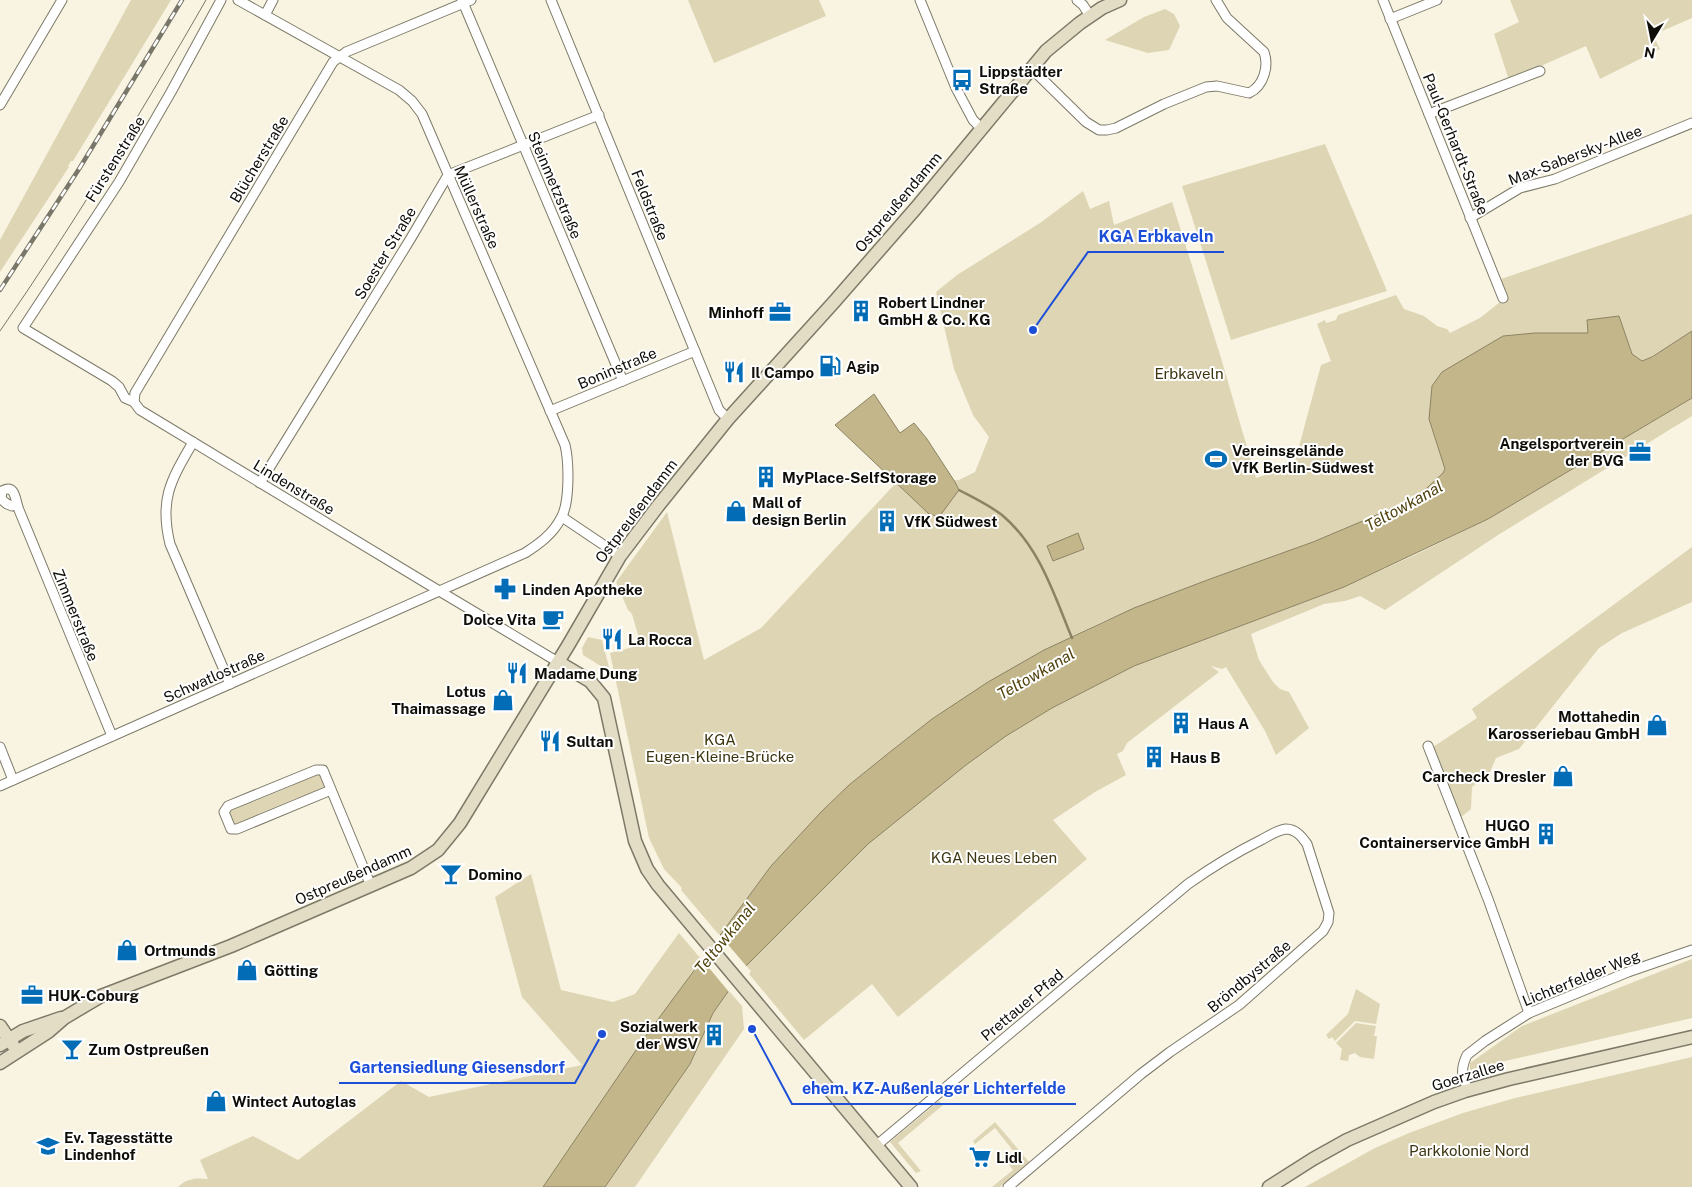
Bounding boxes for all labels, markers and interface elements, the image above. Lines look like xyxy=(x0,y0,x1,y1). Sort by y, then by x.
north arrow xyxy=(1627,15,1677,65)
text: N xyxy=(1643,44,1657,62)
place label: Lippstädter Straße xyxy=(979,63,1062,97)
bus stop icon: Lippstädter Straße xyxy=(949,67,975,93)
street label: Paul-Gerhardt-Straße xyxy=(1420,71,1492,217)
street label: Blücherstraße xyxy=(226,112,292,206)
street label: Fürstenstraße xyxy=(82,113,148,205)
street label: Max-Sabersky-Allee xyxy=(1506,122,1644,188)
street label: Steinmetzstraße xyxy=(525,129,585,241)
street label: Ostpreußendamm xyxy=(851,149,945,255)
street label: Müllerstraße xyxy=(451,163,503,251)
street label: Feldstraße xyxy=(628,167,672,243)
street label: Soester Straße xyxy=(351,204,419,302)
callout: KGA Erbkaveln xyxy=(1088,221,1224,252)
text: KGA Erbkaveln xyxy=(1098,227,1214,246)
place label: Robert Lindner GmbH & Co. KG xyxy=(878,294,991,328)
building icon: Robert Lindner GmbH & Co. KG xyxy=(848,298,874,324)
office icon: Minhoff xyxy=(767,299,793,325)
place label: Minhoff xyxy=(708,304,764,321)
street label: Boninstraße xyxy=(575,344,659,392)
fuel station icon: Agip xyxy=(817,353,843,379)
place label: Agip xyxy=(846,358,879,375)
restaurant icon: Il Campo xyxy=(721,359,747,385)
place label: Il Campo xyxy=(751,364,815,381)
park label: Erbkaveln xyxy=(1154,365,1224,382)
place label: Angelsportverein der BVG xyxy=(1500,435,1624,469)
office icon: Angelsportverein der BVG xyxy=(1627,439,1653,465)
place label: Vereinsgelände VfK Berlin-Südwest xyxy=(1232,442,1374,476)
sports icon: Vereinsgelände VfK Berlin-Südwest xyxy=(1203,446,1229,472)
street label: Lindenstraße xyxy=(250,456,338,518)
street label: Ostpreußendamm xyxy=(591,456,681,566)
building icon: MyPlace-SelfStorage xyxy=(753,464,779,490)
place label: MyPlace-SelfStorage xyxy=(782,469,937,486)
water label: Teltowkanal xyxy=(1362,477,1446,535)
place label: Mall of design Berlin xyxy=(752,494,846,528)
shop icon: Mall of design Berlin xyxy=(723,498,749,524)
building icon: VfK Südwest xyxy=(874,508,900,534)
place label: VfK Südwest xyxy=(904,513,997,530)
street label: Zimmerstraße xyxy=(50,566,102,664)
pharmacy icon: Linden Apotheke xyxy=(492,576,518,602)
place label: Linden Apotheke xyxy=(522,581,643,598)
cafe icon: Dolce Vita xyxy=(540,606,566,632)
place label: Dolce Vita xyxy=(463,611,536,628)
restaurant icon: La Rocca xyxy=(599,626,625,652)
place label: La Rocca xyxy=(628,631,692,648)
water label: Teltowkanal xyxy=(994,644,1078,704)
street label: Schwatlostraße xyxy=(161,646,267,706)
restaurant icon: Madame Dung xyxy=(504,660,530,686)
place label: Madame Dung xyxy=(534,665,638,682)
place label: Lotus Thaimassage xyxy=(391,683,486,717)
shop icon: Lotus Thaimassage xyxy=(490,687,516,713)
place label: Mottahedin Karosseriebau GmbH xyxy=(1488,708,1640,742)
building icon: Haus A xyxy=(1168,710,1194,736)
shop icon: Mottahedin Karosseriebau GmbH xyxy=(1644,712,1670,738)
place label: Haus A xyxy=(1198,715,1249,732)
restaurant icon: Sultan xyxy=(537,728,563,754)
park label: KGA Eugen-Kleine-Brücke xyxy=(646,731,794,765)
place label: Sultan xyxy=(566,733,613,750)
building icon: Haus B xyxy=(1141,744,1167,770)
place label: Haus B xyxy=(1170,749,1220,766)
shop icon: Carcheck Dresler xyxy=(1550,763,1576,789)
place label: Carcheck Dresler xyxy=(1422,768,1546,785)
place label: HUGO Containerservice GmbH xyxy=(1359,817,1530,851)
building icon: HUGO Containerservice GmbH xyxy=(1533,821,1559,847)
street label: Ostpreußendamm xyxy=(292,842,414,908)
park label: KGA Neues Leben xyxy=(931,849,1057,866)
bar icon: Domino xyxy=(438,861,464,887)
place label: Domino xyxy=(468,866,523,883)
water label: Teltowkanal xyxy=(690,899,760,977)
street label: Bröndbystraße xyxy=(1204,936,1294,1016)
shop icon: Ortmunds xyxy=(114,937,140,963)
place label: Ortmunds xyxy=(144,942,216,959)
street label: Lichterfelder Weg xyxy=(1520,947,1642,1009)
shop icon: Götting xyxy=(234,957,260,983)
place label: Götting xyxy=(264,962,319,979)
street label: Prettauer Pfad xyxy=(977,966,1067,1044)
office icon: HUK-Coburg xyxy=(19,982,45,1008)
place label: HUK-Coburg xyxy=(48,987,140,1004)
place label: Sozialwerk der WSV xyxy=(620,1018,698,1052)
building icon: Sozialwerk der WSV xyxy=(701,1022,727,1048)
bar icon: Zum Ostpreußen xyxy=(59,1036,85,1062)
place label: Zum Ostpreußen xyxy=(88,1041,209,1058)
callout: Gartensiedlung Giesensdorf xyxy=(339,1052,575,1083)
street label: Goerzallee xyxy=(1430,1056,1506,1094)
text: Gartensiedlung Giesensdorf xyxy=(349,1058,565,1077)
callout: ehem. KZ-Außenlager Lichterfelde xyxy=(792,1073,1076,1104)
text: ehem. KZ-Außenlager Lichterfelde xyxy=(802,1079,1066,1098)
shop icon: Wintect Autoglas xyxy=(203,1088,229,1114)
place label: Wintect Autoglas xyxy=(232,1093,356,1110)
place label: Ev. Tagesstätte Lindenhof xyxy=(64,1129,173,1163)
school or university icon: Ev. Tagesstätte Lindenhof xyxy=(35,1133,61,1159)
park label: Parkkolonie Nord xyxy=(1409,1142,1529,1159)
supermarket icon: Lidl xyxy=(967,1144,993,1170)
place label: Lidl xyxy=(996,1149,1023,1166)

